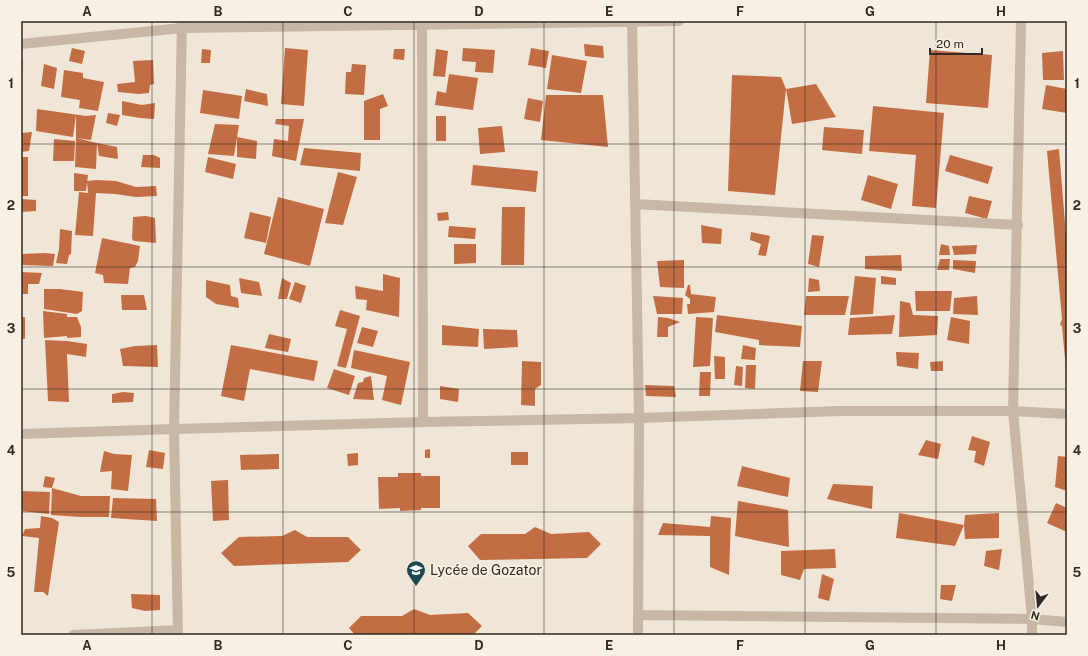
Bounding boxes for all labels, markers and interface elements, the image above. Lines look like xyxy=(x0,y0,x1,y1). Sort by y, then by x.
text: A xyxy=(82,4,92,19)
text: B xyxy=(214,4,223,19)
text: C xyxy=(343,4,353,19)
text: D xyxy=(474,4,484,19)
text: E xyxy=(605,4,613,19)
text: F xyxy=(736,4,744,19)
text: G xyxy=(865,4,875,19)
text: H xyxy=(996,4,1006,19)
scale bar xyxy=(930,30,982,56)
text: 20 m xyxy=(936,37,964,51)
text: 1 xyxy=(8,76,14,91)
text: 1 xyxy=(1074,76,1080,91)
text: 2 xyxy=(7,198,15,213)
text: 2 xyxy=(1073,198,1081,213)
text: 3 xyxy=(7,321,16,336)
text: 3 xyxy=(1073,321,1082,336)
text: 4 xyxy=(7,443,16,458)
text: 4 xyxy=(1073,443,1082,458)
school or university icon: Lycée de Gozator xyxy=(405,559,427,587)
place label: Lycée de Gozator xyxy=(430,562,542,578)
text: 5 xyxy=(7,565,16,580)
text: 5 xyxy=(1073,565,1082,580)
north arrow xyxy=(1018,586,1058,626)
text: N xyxy=(1029,609,1041,623)
text: A xyxy=(82,638,92,653)
text: B xyxy=(214,638,223,653)
text: C xyxy=(343,638,353,653)
text: D xyxy=(474,638,484,653)
text: E xyxy=(605,638,613,653)
text: F xyxy=(736,638,744,653)
text: G xyxy=(865,638,875,653)
text: H xyxy=(996,638,1006,653)

